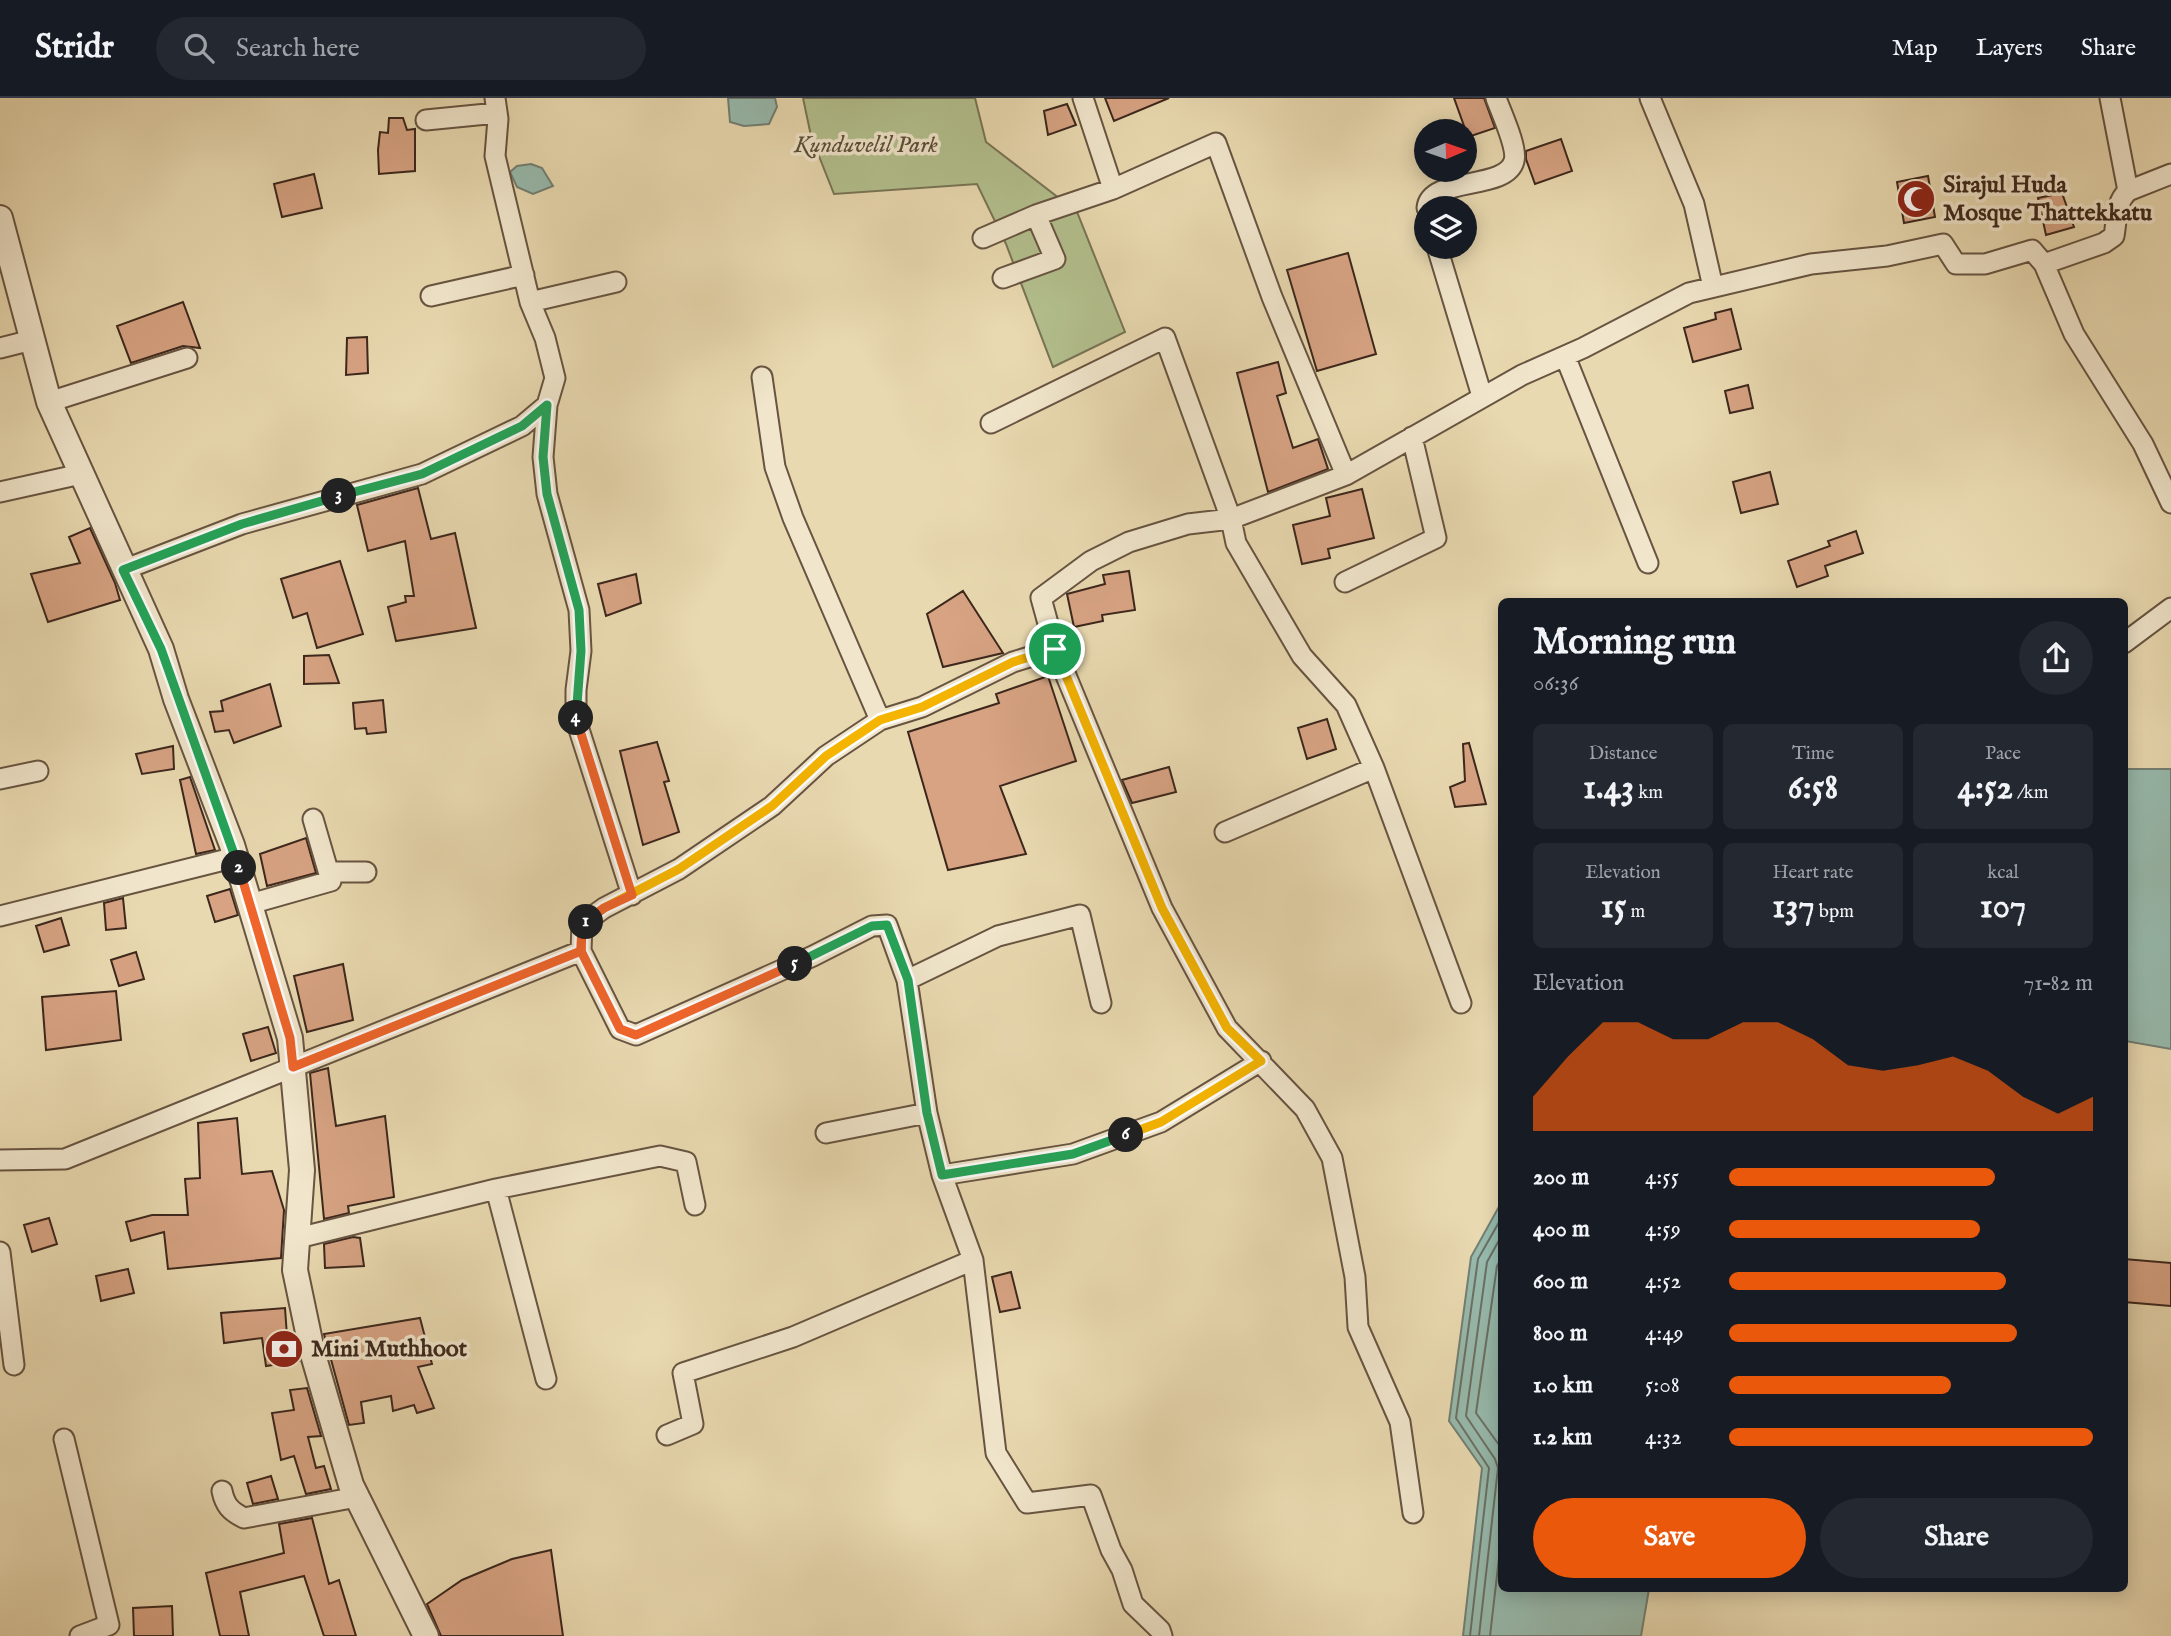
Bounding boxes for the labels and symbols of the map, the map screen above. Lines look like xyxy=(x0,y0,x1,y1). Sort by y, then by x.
north arrow xyxy=(1414,119,1477,182)
park label: Kunduvelil Park xyxy=(793,130,938,161)
place label: Sirajul Huda Mosque Thattekkatu xyxy=(1943,170,2153,229)
mosque icon: Sirajul Huda Mosque Thattekkatu xyxy=(1895,178,1937,220)
pin: 3 xyxy=(322,478,356,514)
pin xyxy=(1025,619,1085,679)
pin: 4 xyxy=(558,700,594,736)
pin: 2 xyxy=(222,850,256,886)
pin: 1 xyxy=(568,904,604,940)
pin: 5 xyxy=(778,946,812,982)
pin: 6 xyxy=(1108,1118,1144,1152)
bank icon: Mini Muthhoot xyxy=(263,1328,305,1370)
place label: Mini Muthhoot xyxy=(311,1334,468,1365)

